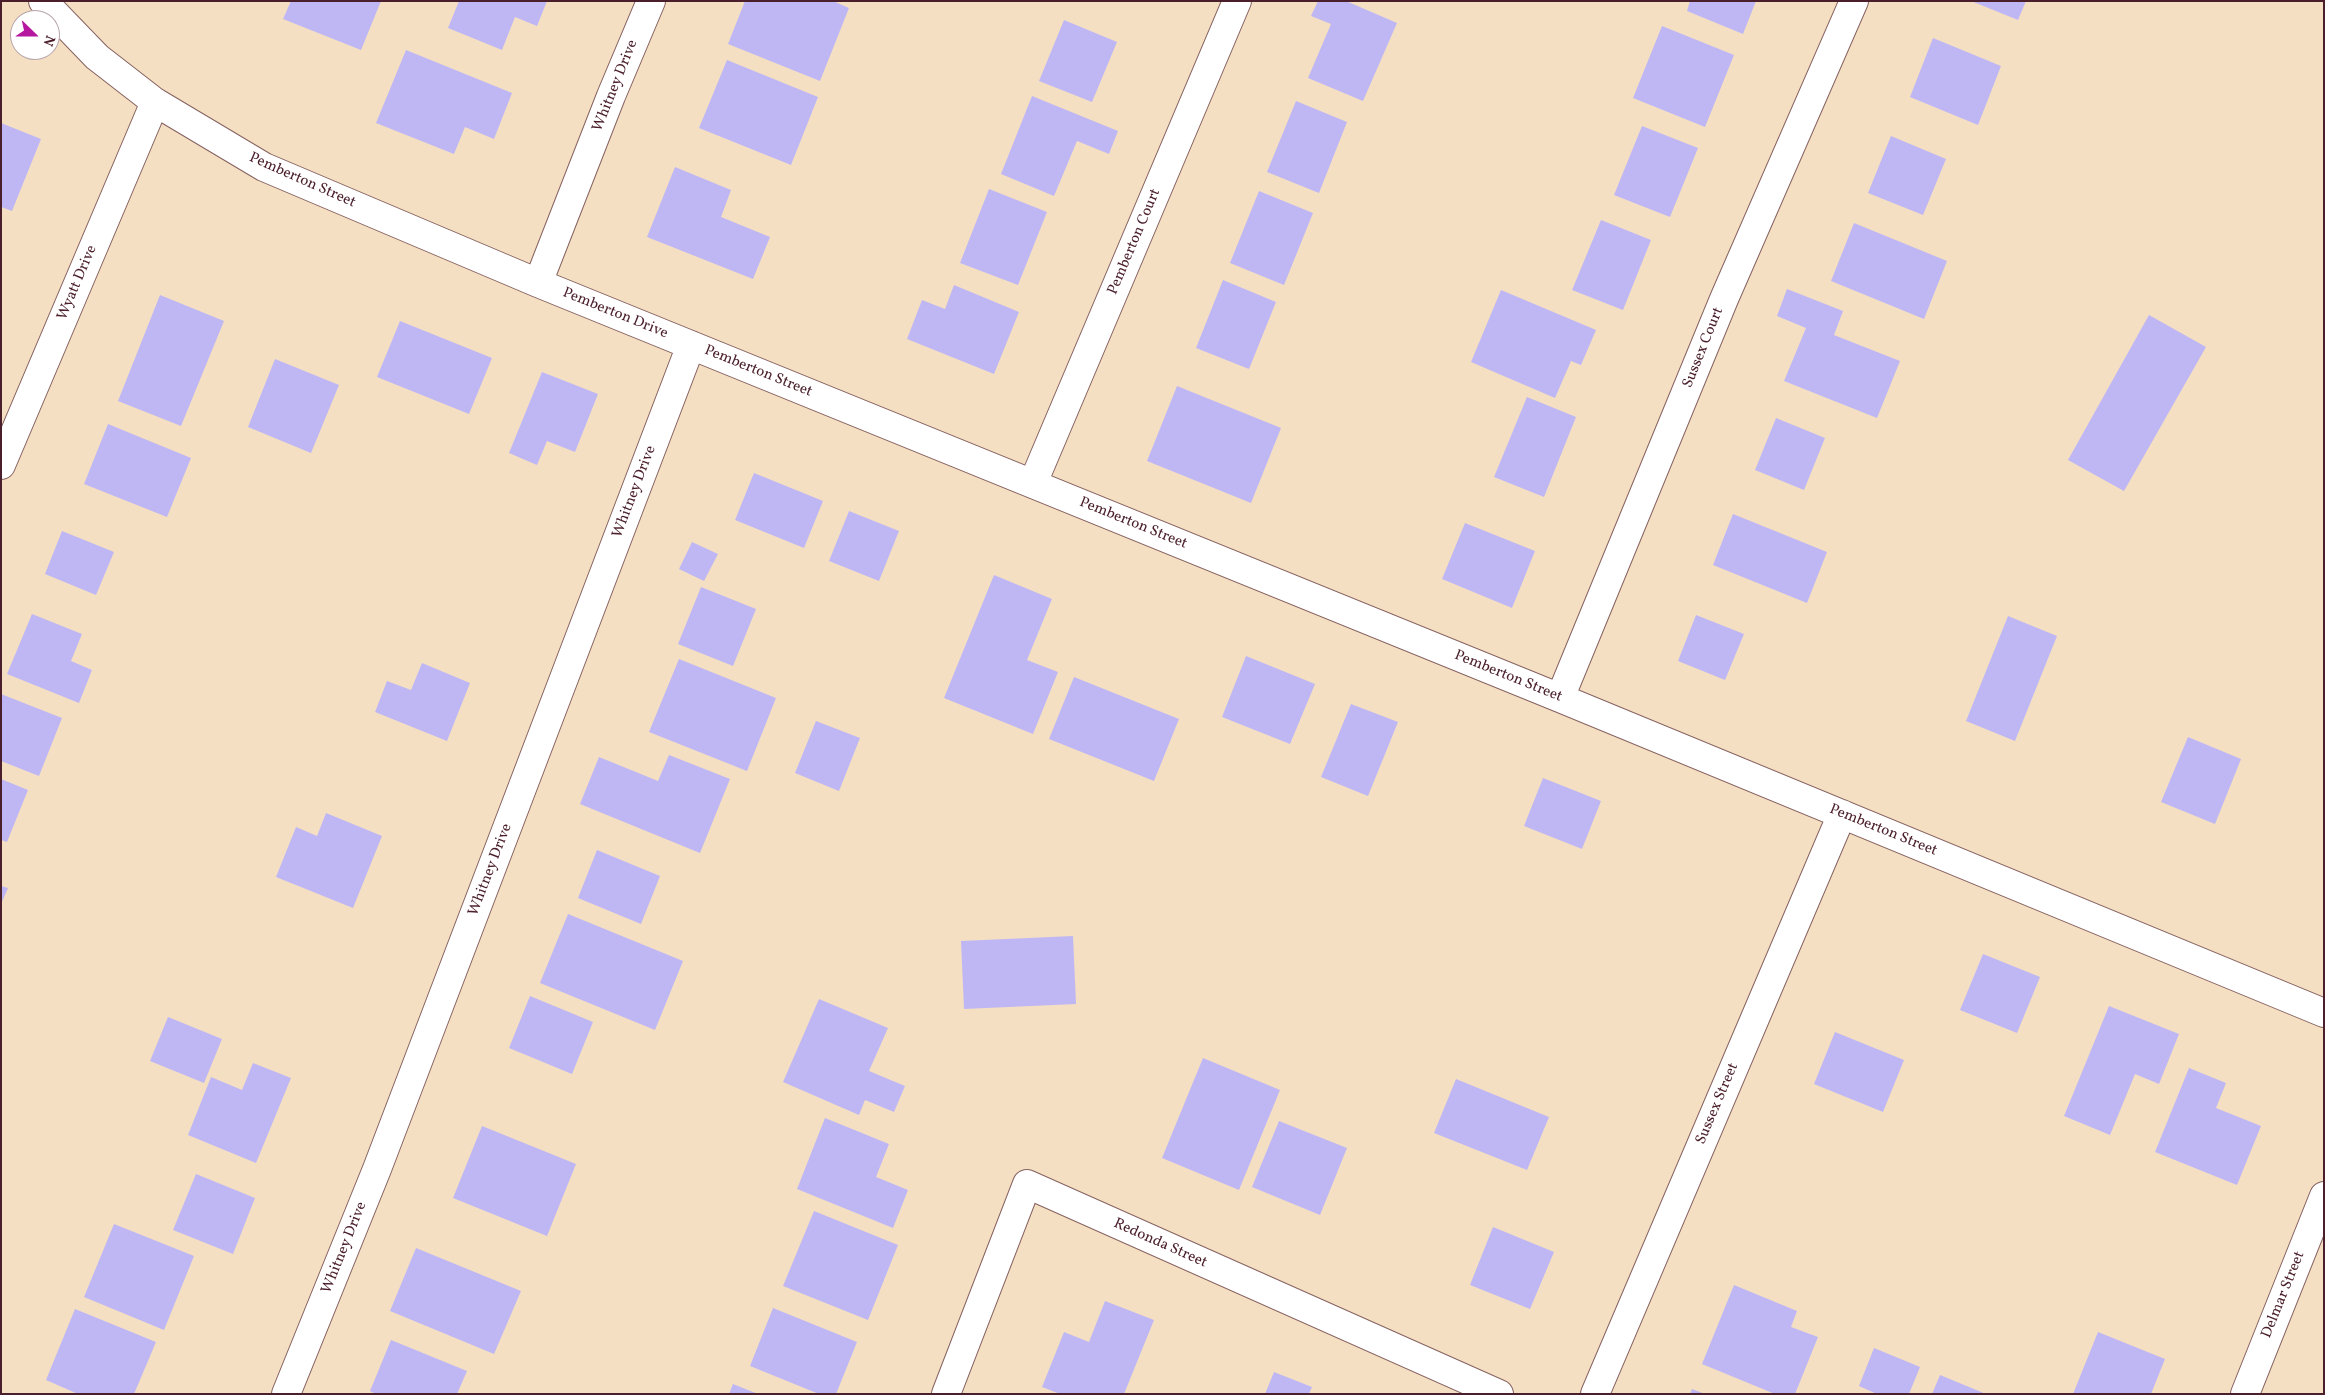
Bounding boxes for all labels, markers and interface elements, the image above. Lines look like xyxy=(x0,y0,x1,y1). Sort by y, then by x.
north arrow xyxy=(10,10,60,60)
text: N xyxy=(38,32,59,49)
street label: Whitney Drive xyxy=(589,38,643,134)
street label: Pemberton Street xyxy=(246,149,358,213)
street label: Pemberton Court xyxy=(1105,186,1165,298)
street label: Wyatt Drive xyxy=(54,243,102,323)
street label: Pemberton Drive xyxy=(560,285,670,343)
street label: Sussex Court xyxy=(1680,305,1728,391)
street label: Pemberton Street xyxy=(701,342,815,402)
street label: Whitney Drive xyxy=(609,443,661,541)
street label: Pemberton Street xyxy=(1076,494,1190,554)
street label: Pemberton Street xyxy=(1451,647,1565,707)
street label: Pemberton Street xyxy=(1826,801,1940,861)
street label: Whitney Drive xyxy=(465,821,517,919)
street label: Sussex Street xyxy=(1693,1061,1743,1147)
street label: Whitney Drive xyxy=(318,1200,372,1296)
street label: Redonda Street xyxy=(1110,1215,1210,1273)
street label: Delmar Street xyxy=(2258,1249,2310,1341)

